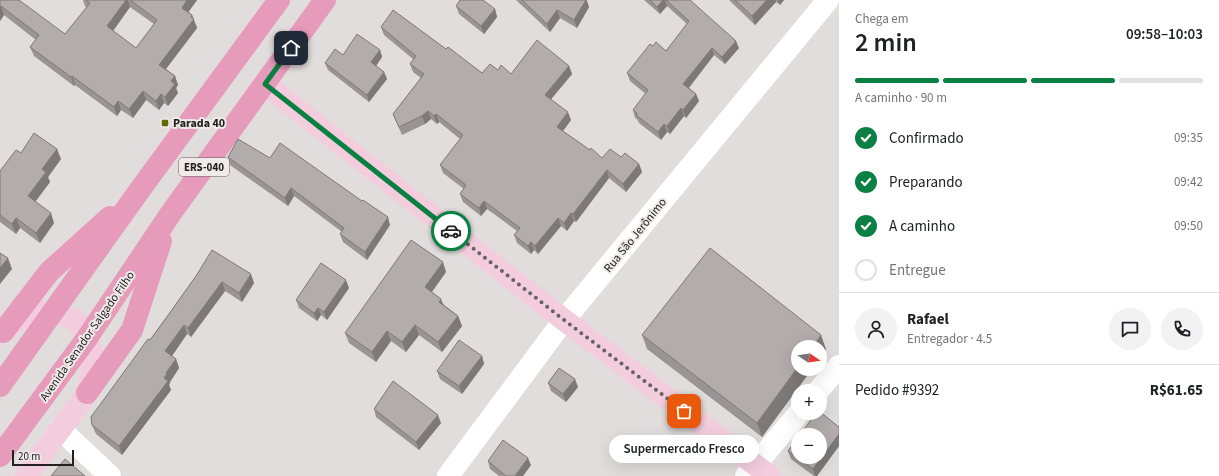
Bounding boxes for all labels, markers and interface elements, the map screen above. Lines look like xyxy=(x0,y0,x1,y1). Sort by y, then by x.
text: Chega em xyxy=(855,10,909,28)
text: 2 min xyxy=(855,24,917,61)
text: 09:58–10:03 xyxy=(1126,24,1203,45)
pin xyxy=(274,31,308,65)
icon: home xyxy=(280,37,302,59)
text: A caminho · 90 m xyxy=(855,89,947,107)
place label: Parada 40 xyxy=(173,115,225,132)
marker: Parada 40 xyxy=(160,118,170,128)
icon: check xyxy=(855,127,877,149)
text: Confirmado xyxy=(889,128,964,149)
text: 09:35 xyxy=(1174,129,1203,147)
road number: ERS-040 xyxy=(179,158,229,176)
icon: check xyxy=(855,171,877,193)
text: Preparando xyxy=(889,172,963,193)
text: 09:42 xyxy=(1174,173,1203,191)
street label: Rua São Jerônimo xyxy=(600,194,671,276)
courier xyxy=(431,211,471,251)
icon: check xyxy=(855,215,877,237)
text: A caminho xyxy=(889,216,955,237)
text: 09:50 xyxy=(1174,217,1203,235)
icon: car xyxy=(440,220,462,242)
text: Entregue xyxy=(889,260,946,281)
street label: Avenida Senador Salgado Filho xyxy=(36,268,139,405)
button: person xyxy=(855,308,897,350)
button: chat xyxy=(1109,308,1151,350)
button: phone xyxy=(1161,308,1203,350)
text: Rafael xyxy=(907,309,949,330)
text: Entregador · 4.5 xyxy=(907,330,992,348)
north arrow xyxy=(791,340,827,376)
map controls xyxy=(791,340,827,464)
text: Pedido #9392 xyxy=(855,380,939,401)
text: R$61.65 xyxy=(1150,380,1203,401)
button: + xyxy=(791,384,827,420)
pin xyxy=(667,394,701,428)
icon: bag xyxy=(673,400,695,422)
button: − xyxy=(791,428,827,464)
callout: Supermercado Fresco xyxy=(609,435,759,463)
text: Supermercado Fresco xyxy=(623,440,745,458)
scale bar xyxy=(12,448,74,467)
text: 20 m xyxy=(18,449,40,464)

